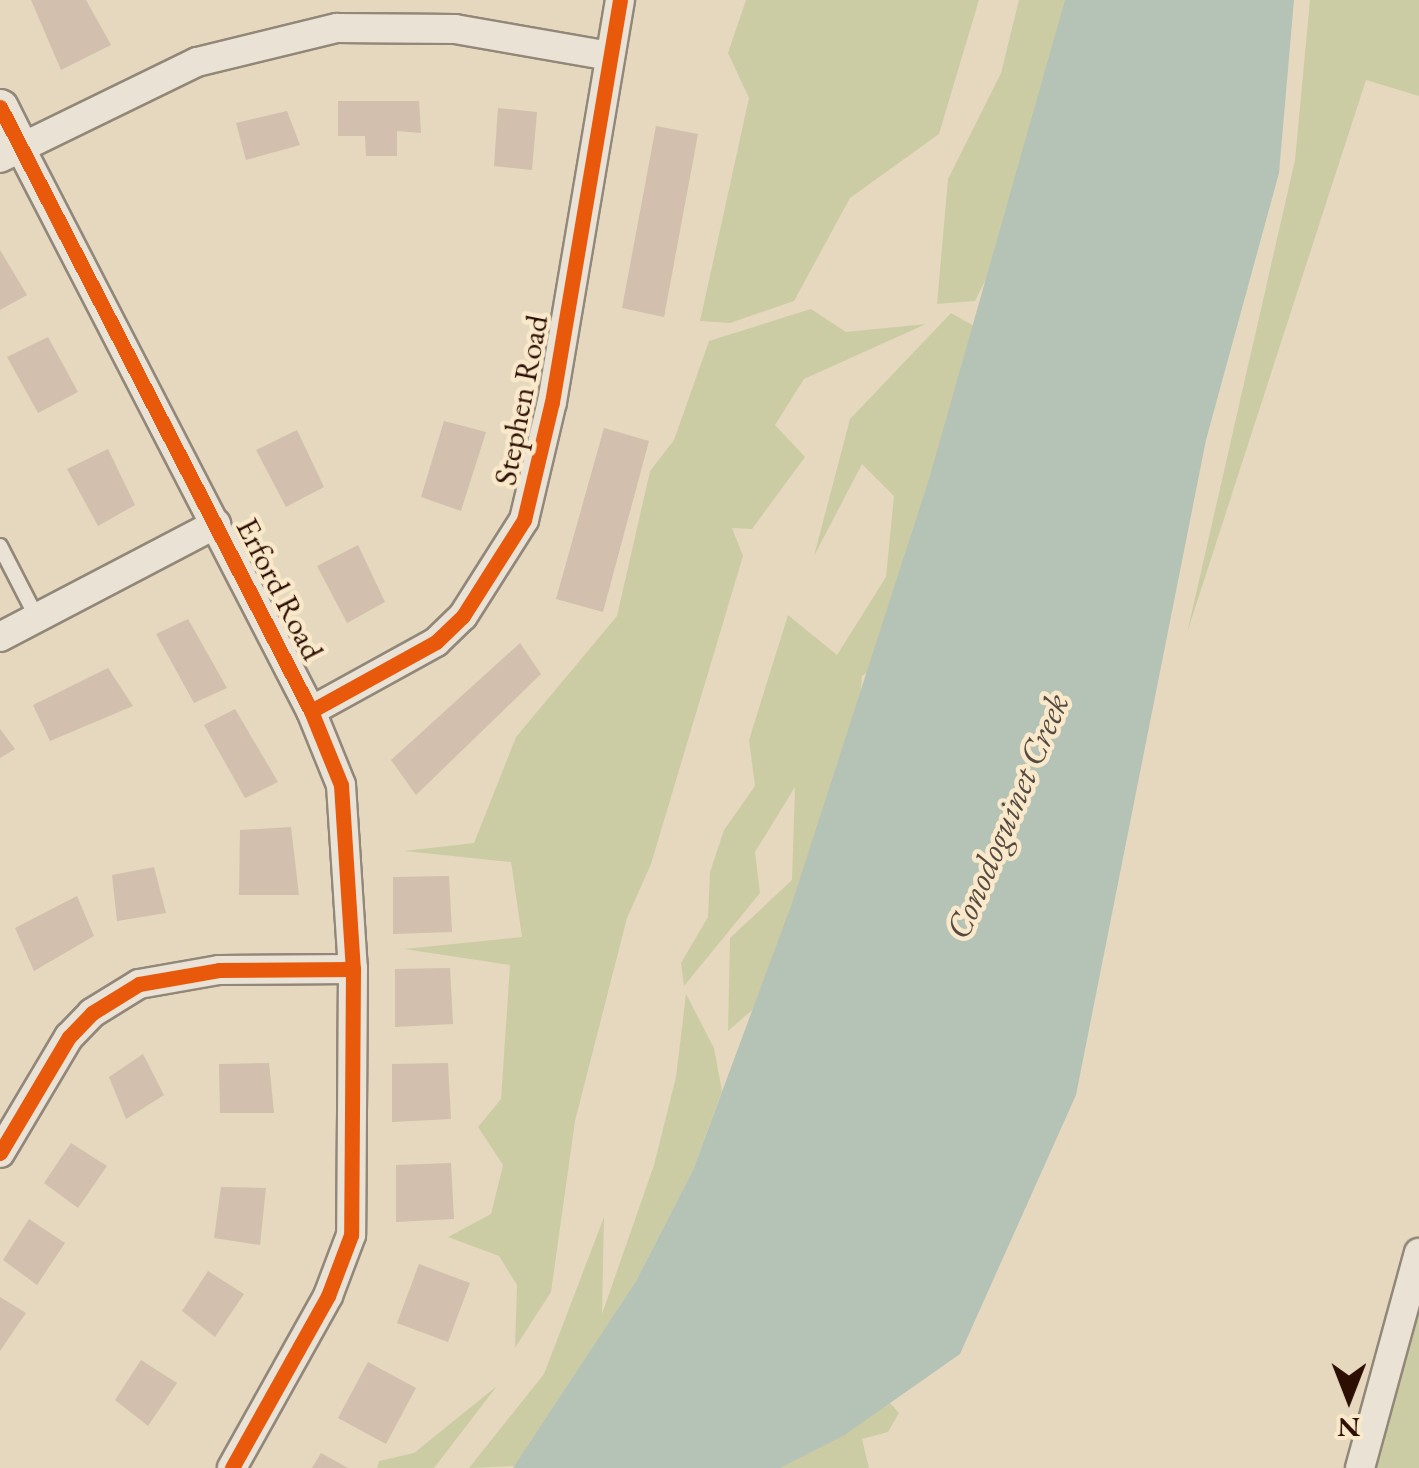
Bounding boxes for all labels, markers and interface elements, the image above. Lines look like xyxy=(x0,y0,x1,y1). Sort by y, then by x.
street label: Stephen Road xyxy=(486,312,556,488)
street label: Erford Road xyxy=(228,512,332,666)
water label: Conodoguinet Creek xyxy=(936,687,1078,945)
north arrow xyxy=(1299,1348,1399,1448)
text: N xyxy=(1338,1410,1360,1446)

